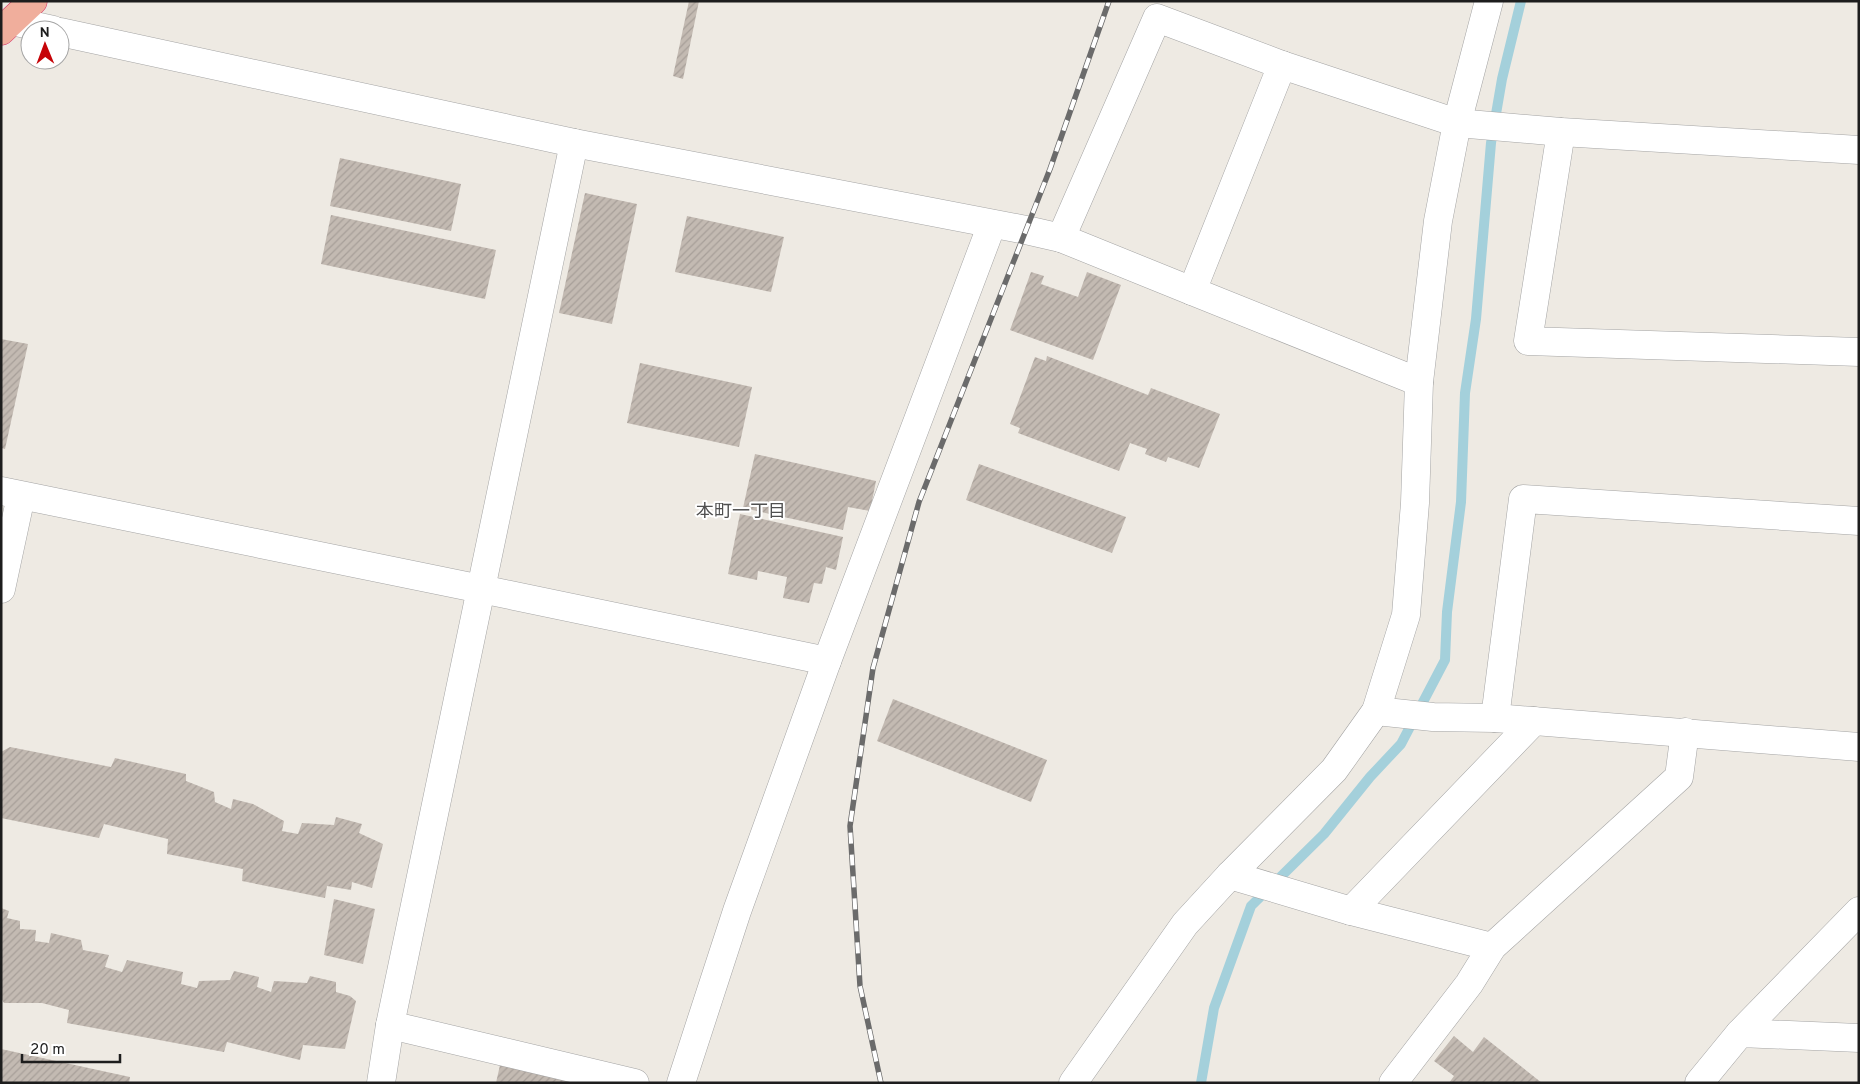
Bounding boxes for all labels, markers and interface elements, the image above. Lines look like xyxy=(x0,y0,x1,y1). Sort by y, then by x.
north arrow xyxy=(20,20,70,70)
text: N xyxy=(40,25,50,42)
district label: 本町一丁目 xyxy=(696,501,786,524)
scale bar xyxy=(22,1032,120,1064)
text: 20 m xyxy=(30,1041,65,1060)

